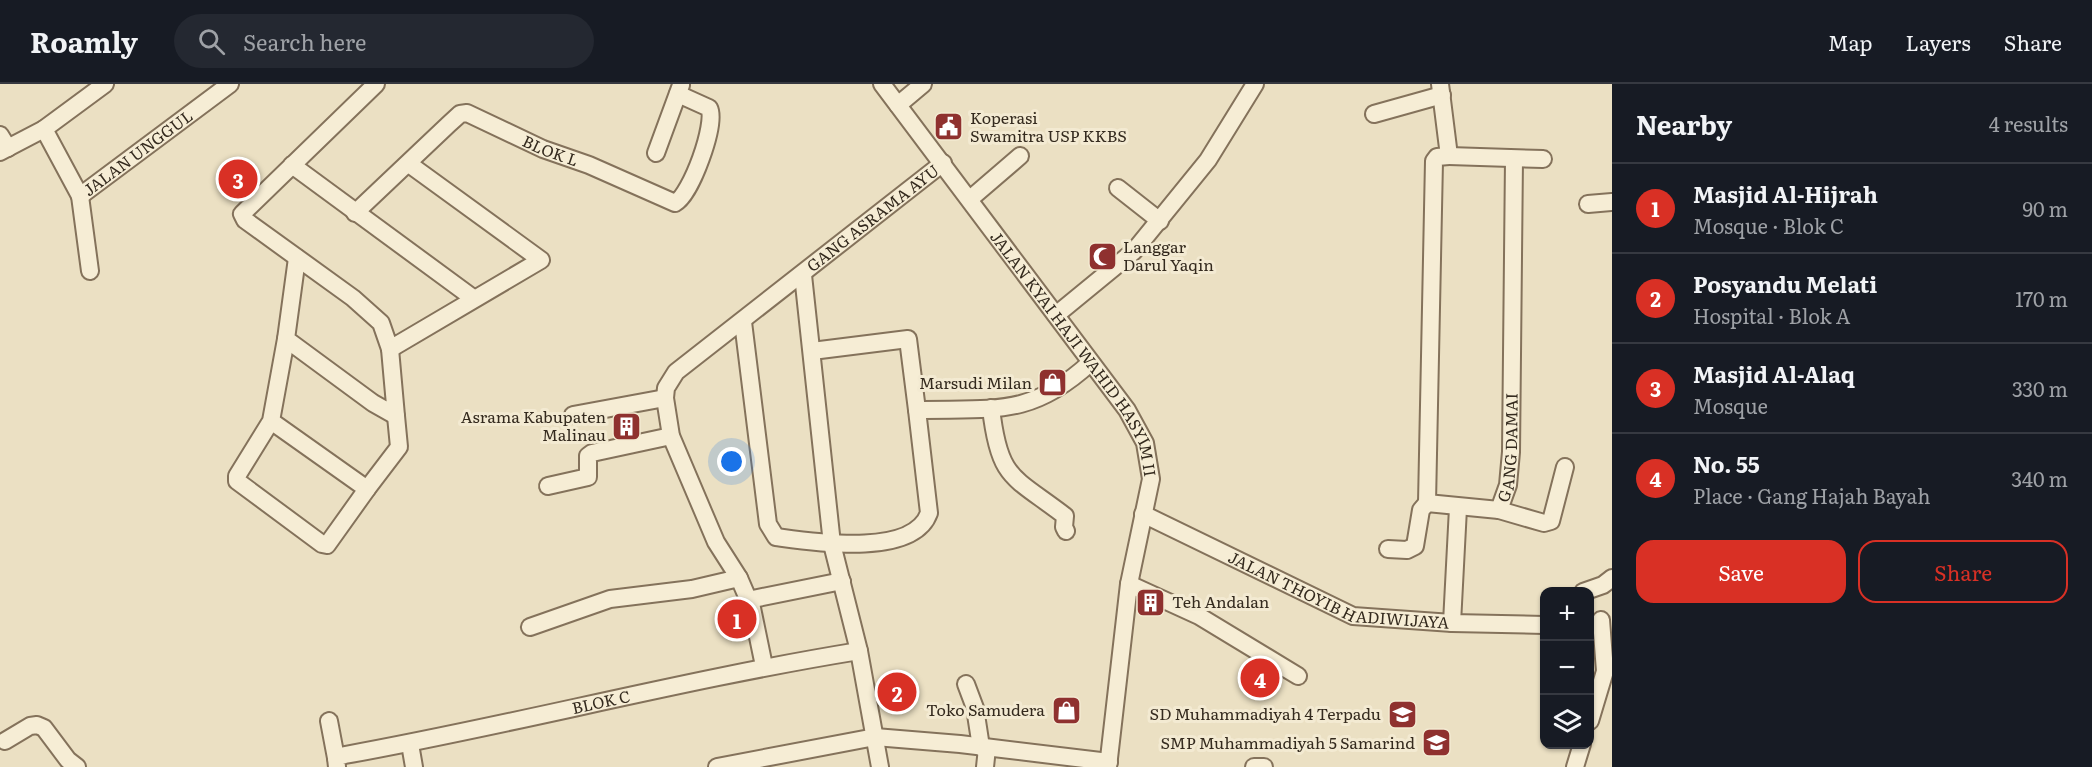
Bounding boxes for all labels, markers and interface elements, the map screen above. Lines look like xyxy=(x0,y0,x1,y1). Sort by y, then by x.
search box xyxy=(174,14,594,68)
text: Roamly xyxy=(30,20,138,62)
icon: search xyxy=(195,25,228,58)
text: Search here xyxy=(243,25,366,58)
text: Map xyxy=(1828,26,1873,57)
text: Layers xyxy=(1906,26,1971,57)
text: Share xyxy=(2004,26,2062,57)
street label: JALAN UNGGUL xyxy=(77,103,197,201)
text: Nearby xyxy=(1636,104,1732,143)
place label: Koperasi Swamitra USP KKBS xyxy=(970,105,1127,147)
text: 4 results xyxy=(1989,108,2068,138)
public building icon: Koperasi Swamitra USP KKBS xyxy=(933,111,965,143)
street label: BLOK L xyxy=(519,128,582,171)
pin: 3 xyxy=(218,156,258,202)
street label: GANG ASRAMA AYU xyxy=(801,158,943,277)
text: Masjid Al-Hijrah xyxy=(1693,177,1878,210)
text: 1 xyxy=(1651,193,1660,223)
text: 90 m xyxy=(2023,193,2068,223)
text: Mosque · Blok C xyxy=(1693,210,1844,240)
street label: JALAN KYAI HAJI WAHID HASYIM II xyxy=(985,225,1163,478)
place label: Langgar Darul Yaqin xyxy=(1123,234,1214,276)
mosque icon: Langgar Darul Yaqin xyxy=(1086,240,1118,272)
text: Posyandu Melati xyxy=(1693,267,1877,300)
text: 2 xyxy=(1650,283,1661,313)
text: 170 m xyxy=(2015,283,2068,313)
text: Hospital · Blok A xyxy=(1693,300,1850,330)
text: Masjid Al-Alaq xyxy=(1693,357,1855,390)
shop icon: Marsudi Milan xyxy=(1037,367,1069,399)
place label: Marsudi Milan xyxy=(919,370,1032,394)
text: 3 xyxy=(1650,373,1661,403)
text: 330 m xyxy=(2012,373,2068,403)
text: Mosque xyxy=(1693,390,1768,420)
street label: GANG DAMAI xyxy=(1490,393,1523,505)
place label: Asrama Kabupaten Malinau xyxy=(461,404,606,446)
building icon: Asrama Kabupaten Malinau xyxy=(611,410,643,442)
your location xyxy=(717,447,746,476)
text: No. 55 xyxy=(1693,447,1760,480)
text: 4 xyxy=(1649,463,1662,493)
text: 340 m xyxy=(2011,463,2068,493)
text: Place · Gang Hajah Bayah xyxy=(1693,480,1931,510)
button: Save xyxy=(1636,540,1846,603)
button: Share xyxy=(1858,540,2068,603)
street label: JALAN THOYIB HADIWIJAYA xyxy=(1225,544,1450,634)
building icon: Teh Andalan xyxy=(1135,586,1167,618)
map controls xyxy=(1540,587,1594,749)
button: + xyxy=(1540,587,1594,641)
place label: Teh Andalan xyxy=(1172,589,1270,613)
pin: 1 xyxy=(718,596,756,642)
button: − xyxy=(1540,641,1594,695)
pin: 4 xyxy=(1240,656,1280,700)
pin: 2 xyxy=(878,670,916,714)
street label: BLOK C xyxy=(569,683,632,719)
shop icon: Toko Samudera xyxy=(1050,694,1082,726)
button: layers xyxy=(1540,695,1594,749)
place label: Toko Samudera xyxy=(926,697,1045,721)
school or university icon: SD Muhammadiyah 4 Terpadu xyxy=(1386,698,1418,730)
place label: SD Muhammadiyah 4 Terpadu xyxy=(1150,701,1381,725)
school or university icon: SMP Muhammadiyah 5 Samarind xyxy=(1420,727,1452,759)
place label: SMP Muhammadiyah 5 Samarind xyxy=(1160,730,1415,754)

